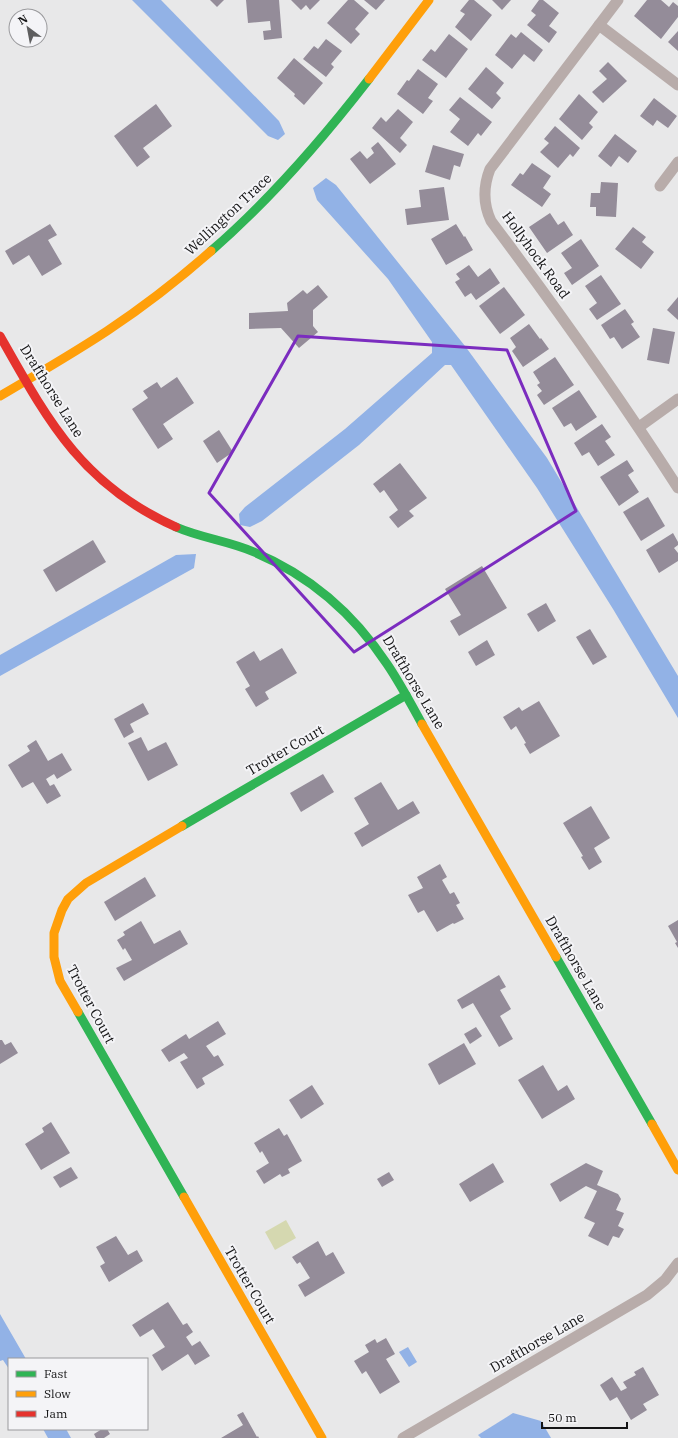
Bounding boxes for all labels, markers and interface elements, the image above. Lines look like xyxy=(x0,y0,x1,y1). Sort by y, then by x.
north arrow xyxy=(8,8,48,48)
text: N xyxy=(15,11,30,28)
street label: Wellington Trace xyxy=(181,169,275,259)
street label: Hollyhock Road xyxy=(498,208,574,303)
street label: Drafthorse Lane xyxy=(16,341,88,441)
street label: Drafthorse Lane xyxy=(379,632,449,732)
street label: Trotter Court xyxy=(243,721,327,779)
street label: Drafthorse Lane xyxy=(542,913,610,1013)
street label: Trotter Court xyxy=(63,962,119,1046)
street label: Trotter Court xyxy=(221,1243,279,1327)
street label: Drafthorse Lane xyxy=(487,1308,587,1376)
legend xyxy=(8,1358,148,1430)
text: Fast xyxy=(44,1366,68,1381)
text: Slow xyxy=(44,1386,71,1401)
scale bar xyxy=(542,1404,627,1430)
text: Jam xyxy=(44,1406,68,1421)
text: 50 m xyxy=(548,1410,577,1425)

